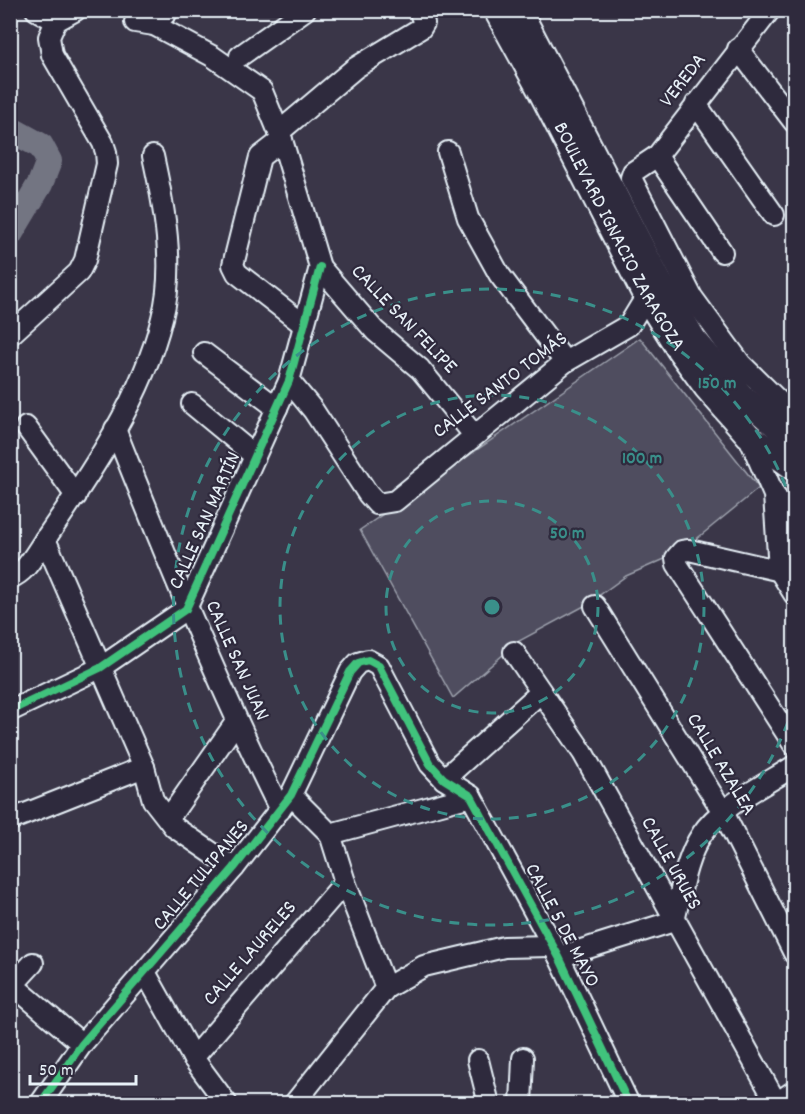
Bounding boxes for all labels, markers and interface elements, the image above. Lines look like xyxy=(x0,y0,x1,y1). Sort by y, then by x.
street label: VEREDA xyxy=(653,47,715,115)
street label: BOULEVARD IGNACIO ZARAGOZA xyxy=(544,117,692,358)
street label: CALLE SAN FELIPE xyxy=(343,258,464,382)
street label: CALLE SANTO TOMÁS xyxy=(427,325,575,447)
text: 150 m xyxy=(698,372,736,397)
street label: CALLE SAN MARTÍN xyxy=(162,447,250,595)
text: 100 m xyxy=(622,447,662,472)
text: 50 m xyxy=(550,522,584,547)
street label: CALLE SAN JUAN xyxy=(196,596,276,726)
centre of rings xyxy=(482,597,502,617)
street label: CALLE AZALEA xyxy=(677,708,763,822)
street label: CALLE URUES xyxy=(632,812,708,916)
street label: CALLE TULIPANES xyxy=(146,814,258,938)
street label: CALLE 5 DE MAYO xyxy=(516,859,606,993)
street label: CALLE LAURELES xyxy=(197,895,305,1013)
scale bar xyxy=(30,1048,136,1086)
text: 50 m xyxy=(39,1059,74,1084)

